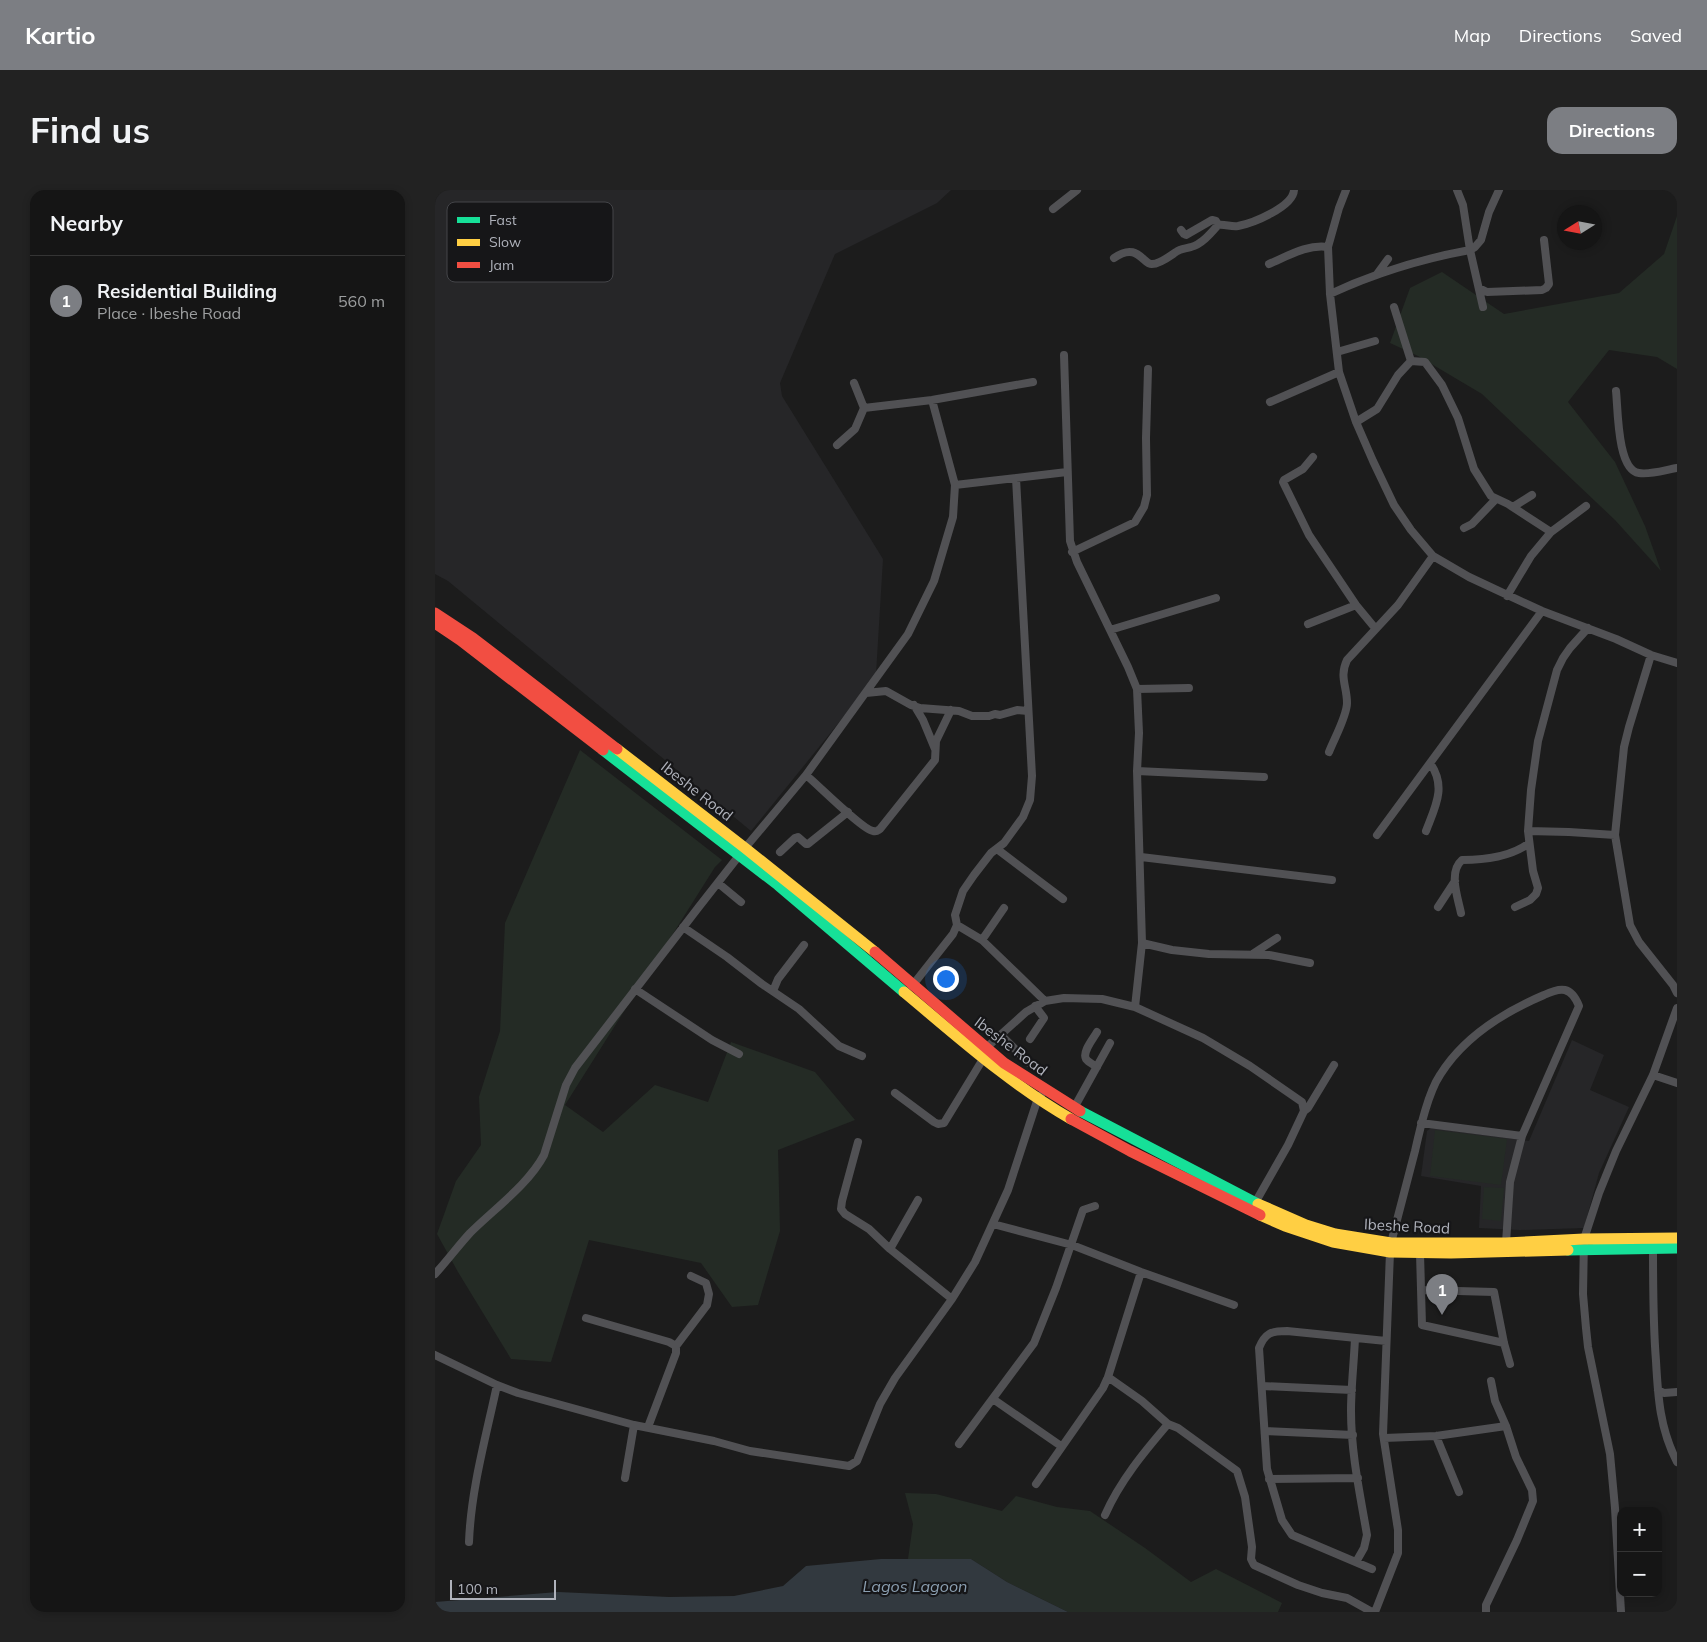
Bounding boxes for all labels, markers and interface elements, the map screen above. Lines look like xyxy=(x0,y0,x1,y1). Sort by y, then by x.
text: Kartio xyxy=(25,20,96,50)
text: Map xyxy=(1454,24,1491,47)
text: Directions xyxy=(1519,24,1602,47)
text: Saved xyxy=(1630,24,1682,47)
button: Directions xyxy=(1547,107,1677,154)
text: Find us xyxy=(30,108,150,152)
legend xyxy=(447,202,613,282)
north arrow xyxy=(1557,205,1602,250)
text: Nearby xyxy=(50,210,123,236)
text: Fast xyxy=(489,211,517,229)
text: Slow xyxy=(489,233,521,251)
text: Jam xyxy=(489,256,514,274)
text: Residential Building xyxy=(97,279,277,303)
text: 1 xyxy=(61,291,71,311)
text: 560 m xyxy=(338,291,385,311)
text: Place · Ibeshe Road xyxy=(97,303,241,323)
street label: Ibeshe Road xyxy=(657,757,737,825)
your location xyxy=(933,966,959,992)
street label: Ibeshe Road xyxy=(971,1012,1051,1080)
street label: Ibeshe Road xyxy=(1363,1214,1451,1238)
pin: 1 xyxy=(1426,1274,1458,1315)
map controls xyxy=(1617,1507,1662,1597)
button: + xyxy=(1617,1507,1662,1552)
button: − xyxy=(1617,1552,1662,1597)
water label: Lagos Lagoon xyxy=(863,1576,967,1596)
scale bar xyxy=(450,1577,556,1600)
text: 100 m xyxy=(457,1580,498,1598)

